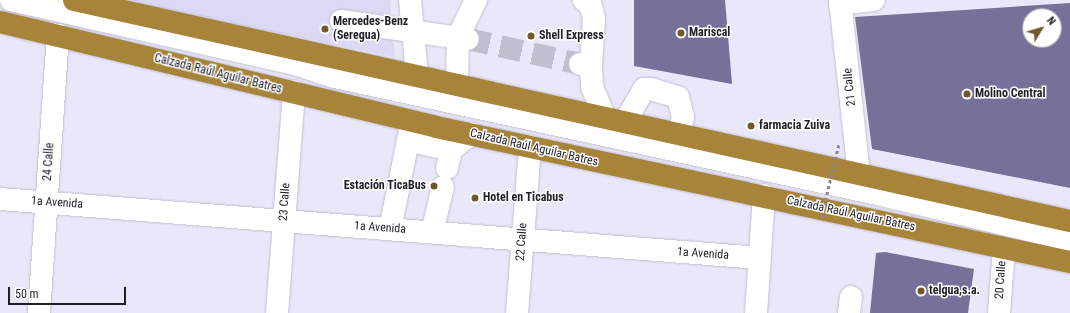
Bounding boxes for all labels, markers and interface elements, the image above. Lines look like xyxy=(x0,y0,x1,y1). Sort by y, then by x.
north arrow xyxy=(1022,8,1062,48)
text: N xyxy=(1044,14,1058,28)
place label: Mercedes-Benz (Seregua) xyxy=(333,15,408,43)
marker: Mercedes-Benz (Seregua) xyxy=(320,24,330,34)
place label: Mariscal xyxy=(689,26,730,40)
marker: Mariscal xyxy=(676,28,686,38)
place label: Shell Express xyxy=(539,29,604,43)
marker: Shell Express xyxy=(526,31,536,41)
street label: Calzada Raúl Aguilar Batres xyxy=(153,51,283,97)
street label: 21 Calle xyxy=(841,67,859,107)
place label: Molino Central xyxy=(975,87,1045,101)
marker: Molino Central xyxy=(962,89,972,99)
place label: farmacia Zuiva xyxy=(759,119,830,133)
marker: farmacia Zuiva xyxy=(746,121,756,131)
street label: Calzada Raúl Aguilar Batres xyxy=(469,126,599,170)
street label: 24 Calle xyxy=(40,142,58,182)
place label: Estación TicaBus xyxy=(343,179,426,193)
marker: Estación TicaBus xyxy=(429,181,439,191)
street label: 23 Calle xyxy=(276,182,294,222)
place label: Hotel en Ticabus xyxy=(483,191,564,205)
marker: Hotel en Ticabus xyxy=(470,193,480,203)
street label: Calzada Raúl Aguilar Batres xyxy=(785,193,917,235)
street label: 1a Avenida xyxy=(31,194,83,212)
street label: 1a Avenida xyxy=(354,219,406,237)
street label: 22 Calle xyxy=(513,222,531,262)
street label: 1a Avenida xyxy=(677,245,729,263)
street label: 20 Calle xyxy=(992,260,1010,300)
scale bar xyxy=(10,279,128,305)
place label: telgua,s.a. xyxy=(929,284,980,298)
marker: telgua,s.a. xyxy=(916,286,926,296)
text: 50 m xyxy=(15,287,39,301)

